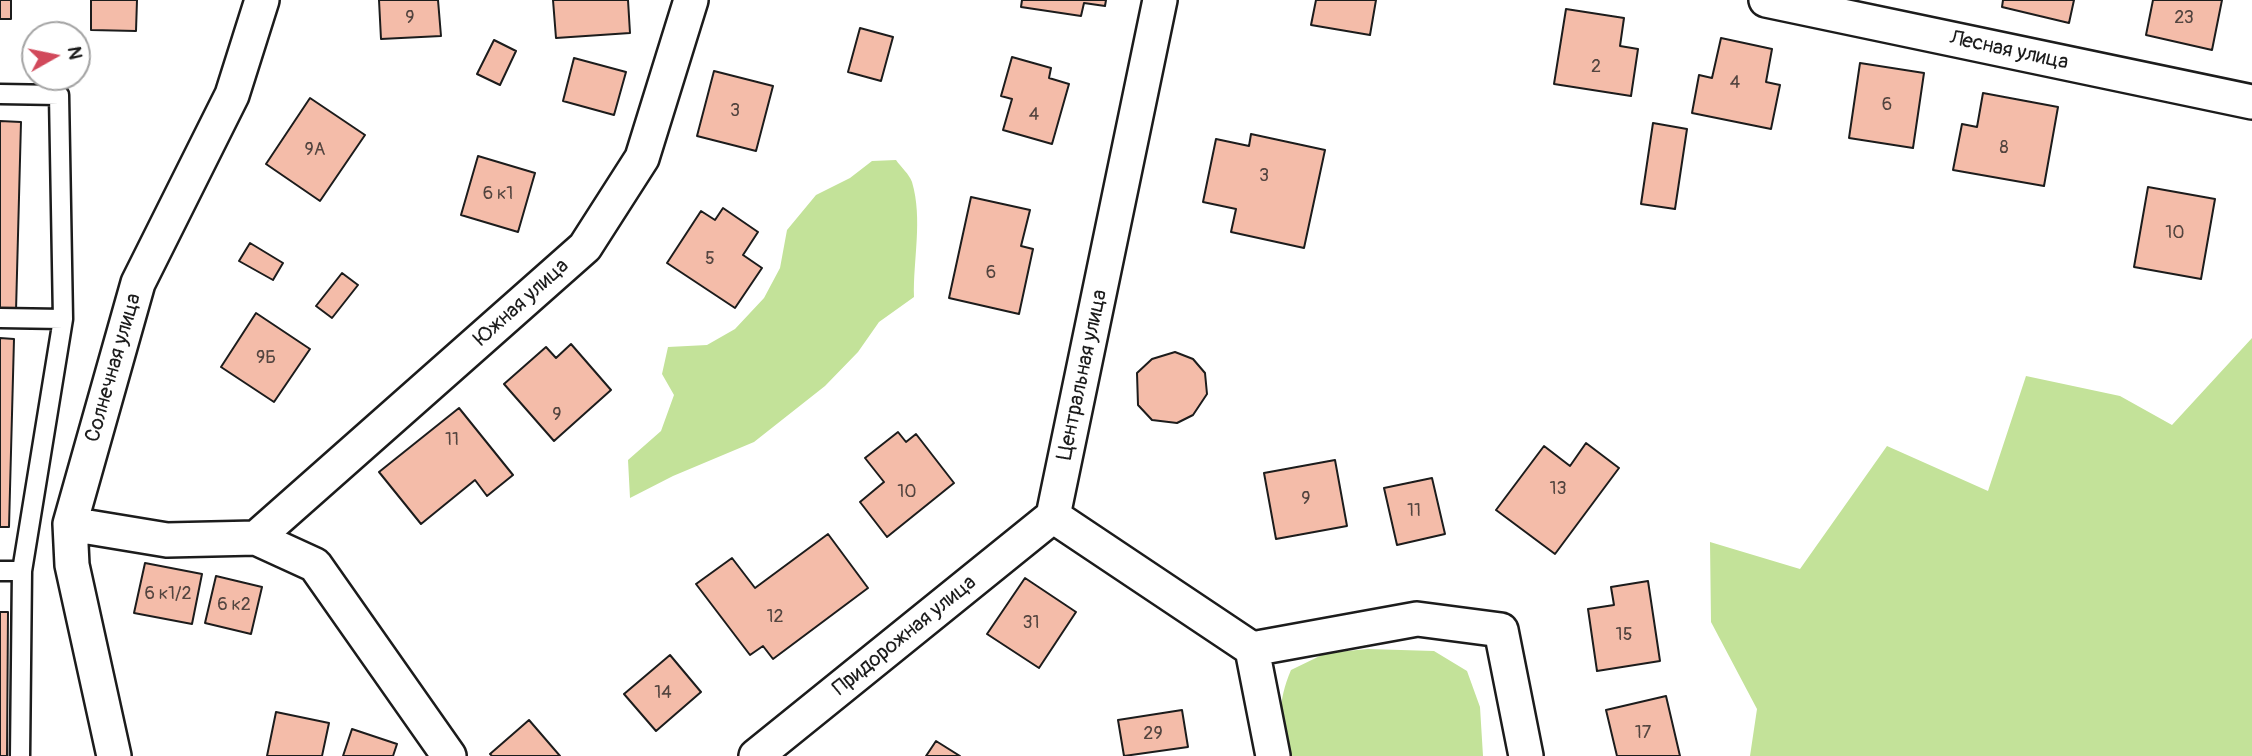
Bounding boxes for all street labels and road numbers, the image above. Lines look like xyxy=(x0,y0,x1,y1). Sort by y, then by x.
street label: Лесная улица xyxy=(1947,26,2071,76)
street label: Южная улица xyxy=(470,254,574,352)
street label: Центральная улица xyxy=(1053,287,1113,463)
street label: Солнечная улица xyxy=(81,291,147,445)
street label: Придорожная улица xyxy=(828,570,982,702)

